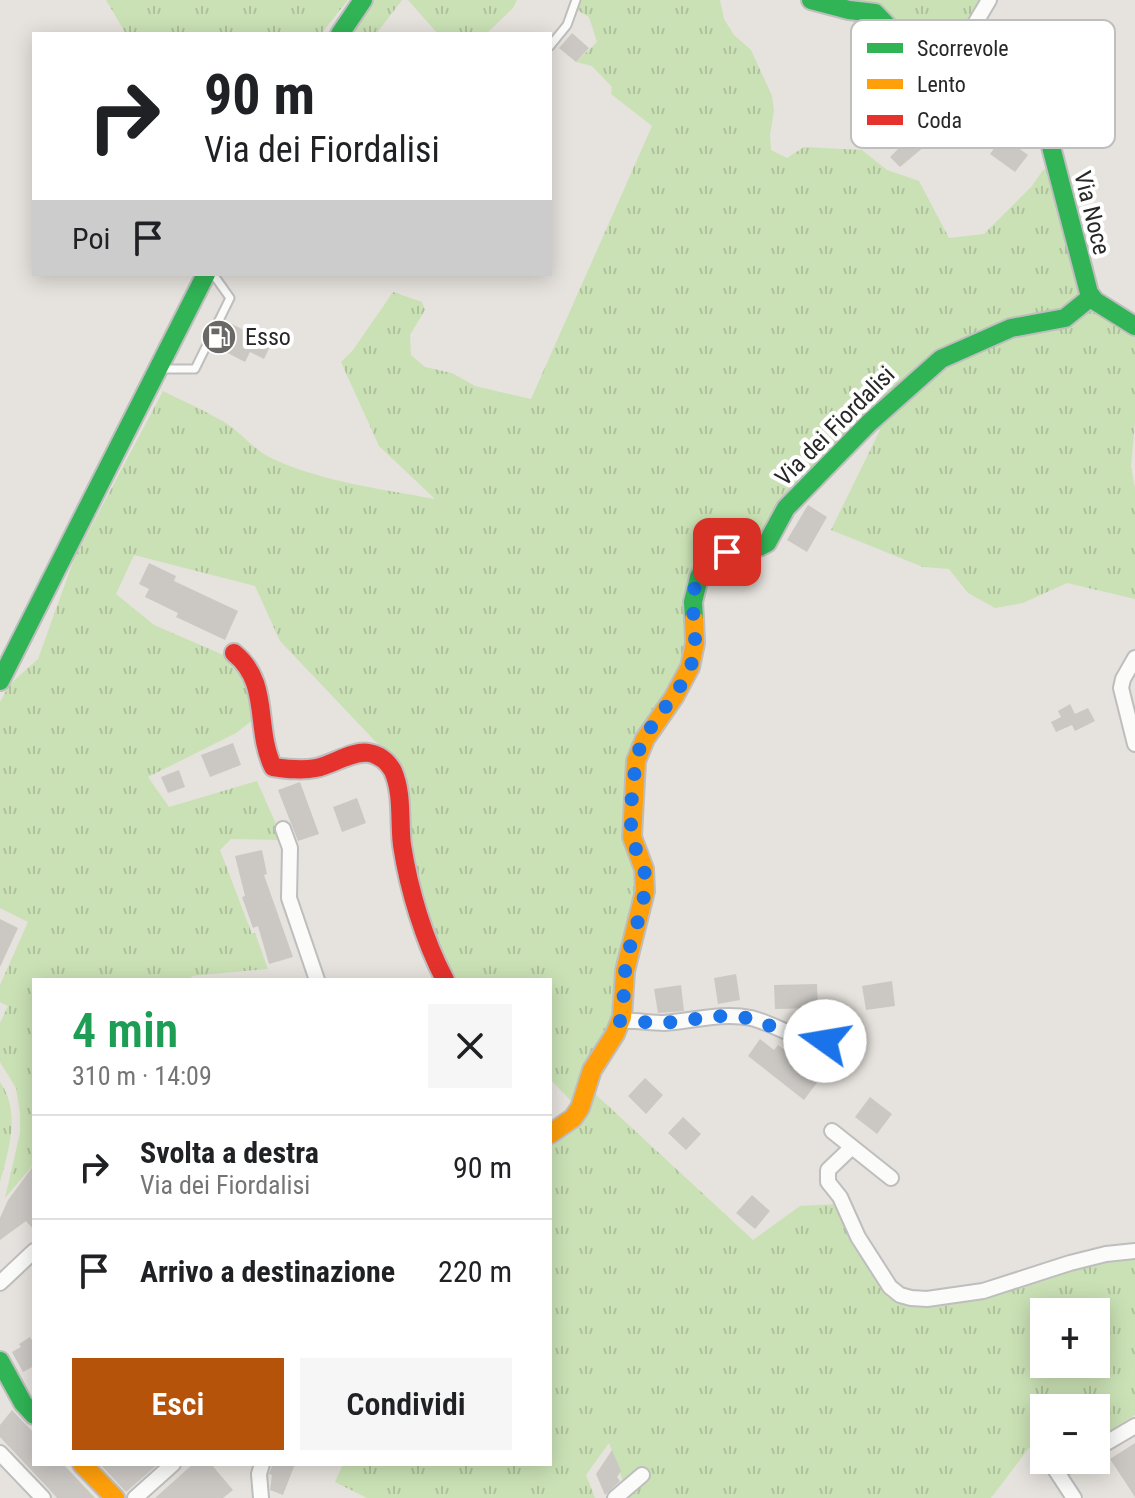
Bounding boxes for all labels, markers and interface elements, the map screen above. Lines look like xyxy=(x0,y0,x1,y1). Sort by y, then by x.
legend xyxy=(851,20,1115,148)
text: Scorrevole xyxy=(917,36,1009,61)
text: 90 m xyxy=(204,62,315,128)
icon: right xyxy=(72,64,176,168)
text: Lento xyxy=(917,72,966,97)
text: Coda xyxy=(917,108,962,133)
text: Via dei Fiordalisi xyxy=(204,129,440,171)
street label: Via Noce xyxy=(1068,168,1116,258)
icon: arrive xyxy=(126,216,170,260)
text: Poi xyxy=(72,221,110,256)
fuel station icon: Esso xyxy=(200,318,238,356)
place label: Esso xyxy=(245,323,291,351)
street label: Via dei Fiordalisi xyxy=(770,361,900,491)
pin xyxy=(693,518,761,586)
icon: arrive xyxy=(705,530,749,574)
position arrow xyxy=(783,999,867,1083)
text: 4 min xyxy=(72,1002,178,1059)
button: close xyxy=(428,1004,512,1088)
text: 310 m · 14:09 xyxy=(72,1061,212,1091)
text: Svolta a destra xyxy=(140,1135,319,1170)
icon: right xyxy=(72,1145,116,1189)
text: 90 m xyxy=(453,1150,512,1185)
text: Via dei Fiordalisi xyxy=(140,1170,310,1200)
icon: arrive xyxy=(72,1249,116,1293)
text: Arrivo a destinazione xyxy=(140,1254,395,1289)
text: 220 m xyxy=(438,1254,512,1289)
map controls xyxy=(1030,1298,1110,1474)
button: + xyxy=(1030,1298,1110,1378)
button: Esci xyxy=(72,1358,284,1450)
button: Condividi xyxy=(300,1358,512,1450)
button: − xyxy=(1030,1394,1110,1474)

